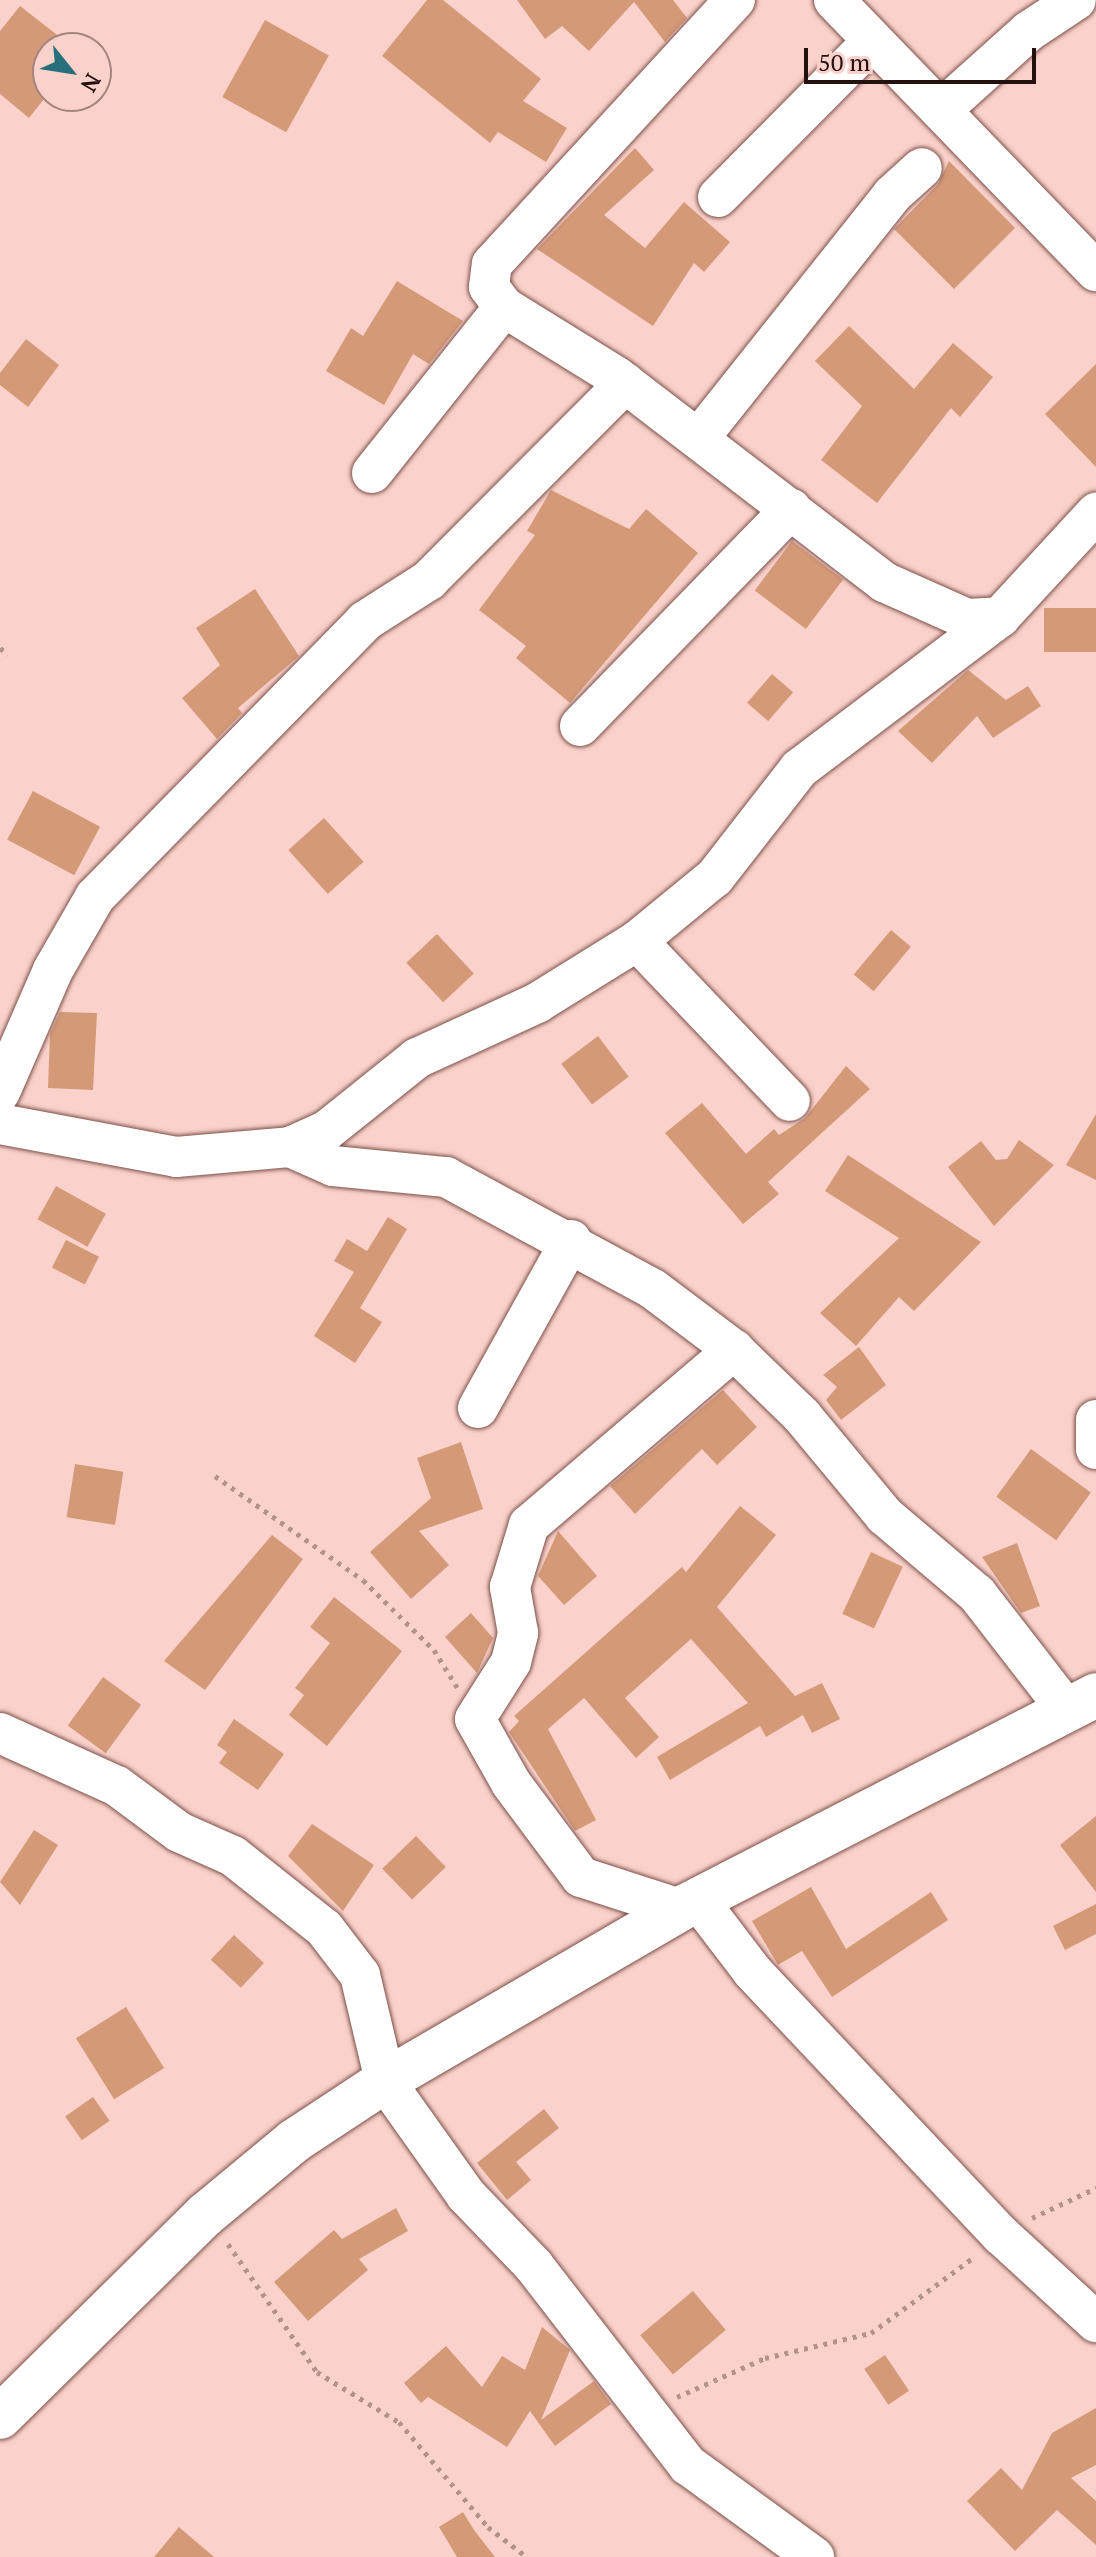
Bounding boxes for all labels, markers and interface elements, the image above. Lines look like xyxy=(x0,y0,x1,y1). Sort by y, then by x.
north arrow xyxy=(32,32,112,112)
scale bar xyxy=(808,32,1040,82)
text: 50 m xyxy=(818,46,870,78)
text: N xyxy=(75,69,108,98)

